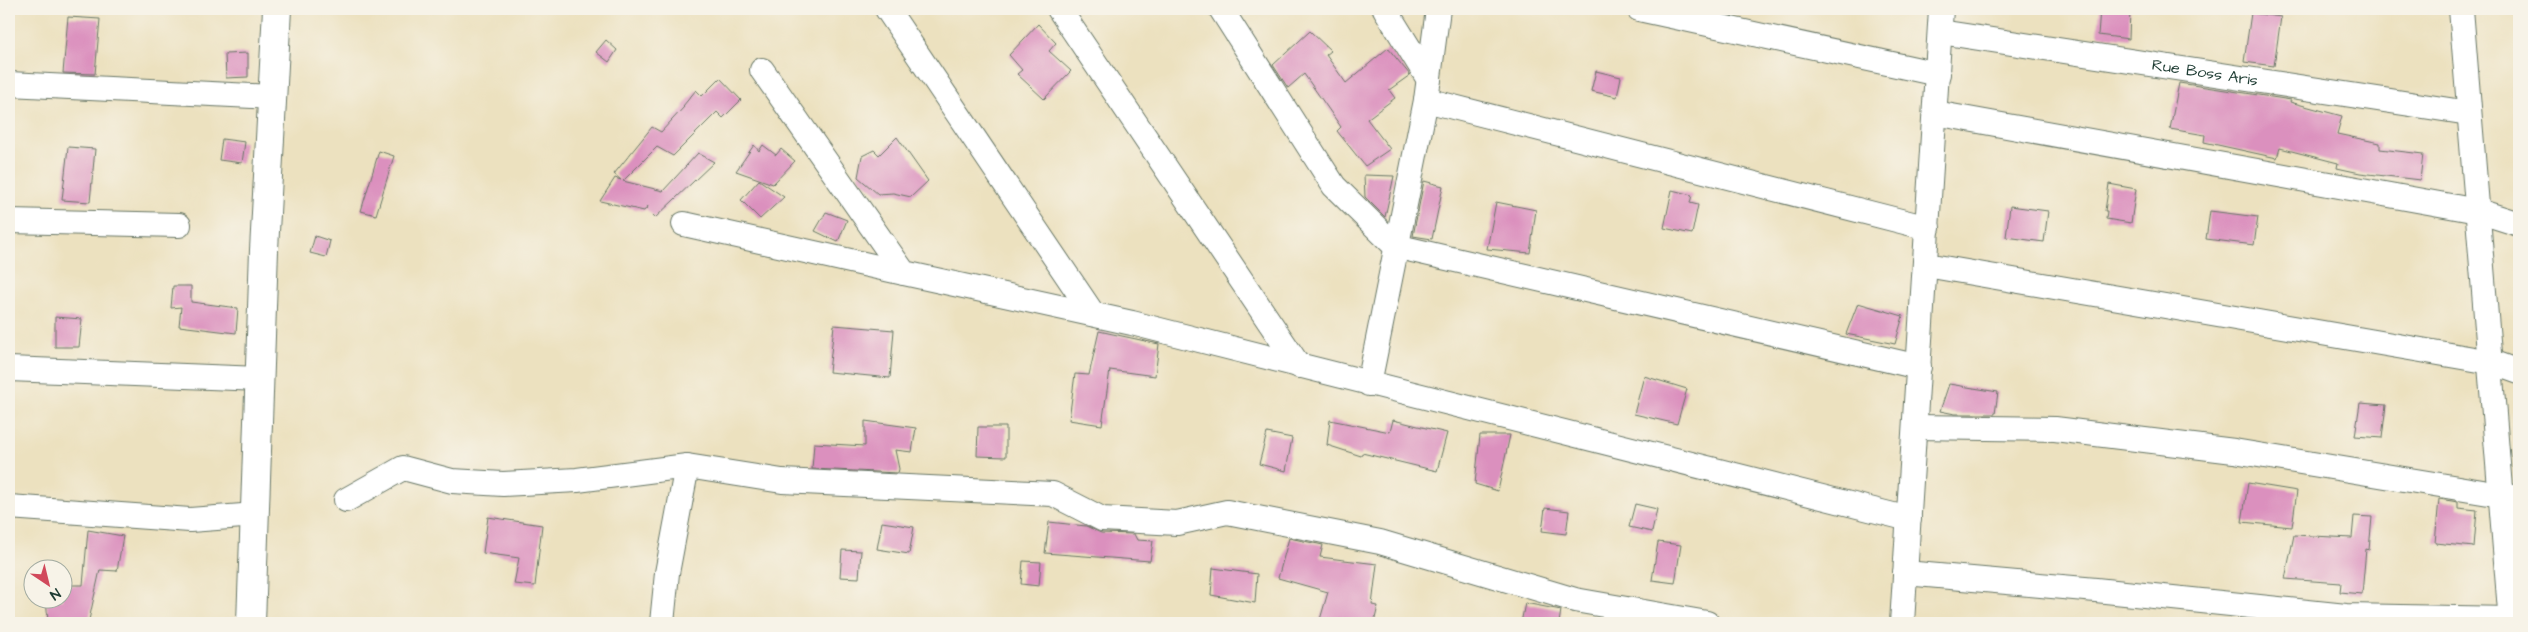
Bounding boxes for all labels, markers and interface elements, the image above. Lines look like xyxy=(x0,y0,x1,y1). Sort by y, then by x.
street label: Rue Boss Aris xyxy=(2150,54,2259,92)
north arrow xyxy=(22,560,72,610)
text: N xyxy=(45,583,64,605)

